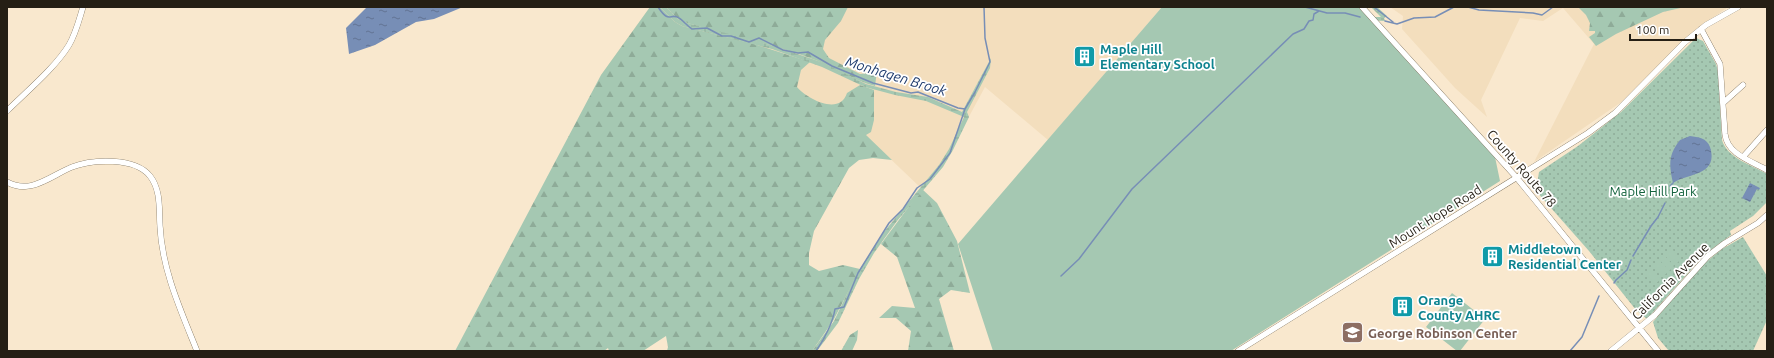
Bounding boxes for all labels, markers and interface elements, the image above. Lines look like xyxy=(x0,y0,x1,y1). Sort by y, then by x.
scale bar xyxy=(1630,16,1696,42)
text: 100 m xyxy=(1636,23,1669,36)
place label: Maple Hill Elementary School xyxy=(1100,42,1215,71)
building icon: Maple Hill Elementary School xyxy=(1071,43,1097,69)
water label: Monhagen Brook xyxy=(844,53,949,99)
street label: County Route 78 xyxy=(1485,127,1559,209)
street label: Mount Hope Road xyxy=(1386,182,1484,250)
park label: Maple Hill Park xyxy=(1610,184,1697,198)
street label: California Avenue xyxy=(1629,240,1711,322)
place label: Middletown Residential Center xyxy=(1508,242,1622,271)
building icon: Middletown Residential Center xyxy=(1480,243,1506,269)
place label: Orange County AHRC xyxy=(1418,293,1501,322)
building icon: Orange County AHRC xyxy=(1389,294,1415,320)
school or university icon: George Robinson Center xyxy=(1340,320,1366,346)
place label: George Robinson Center xyxy=(1368,326,1518,340)

